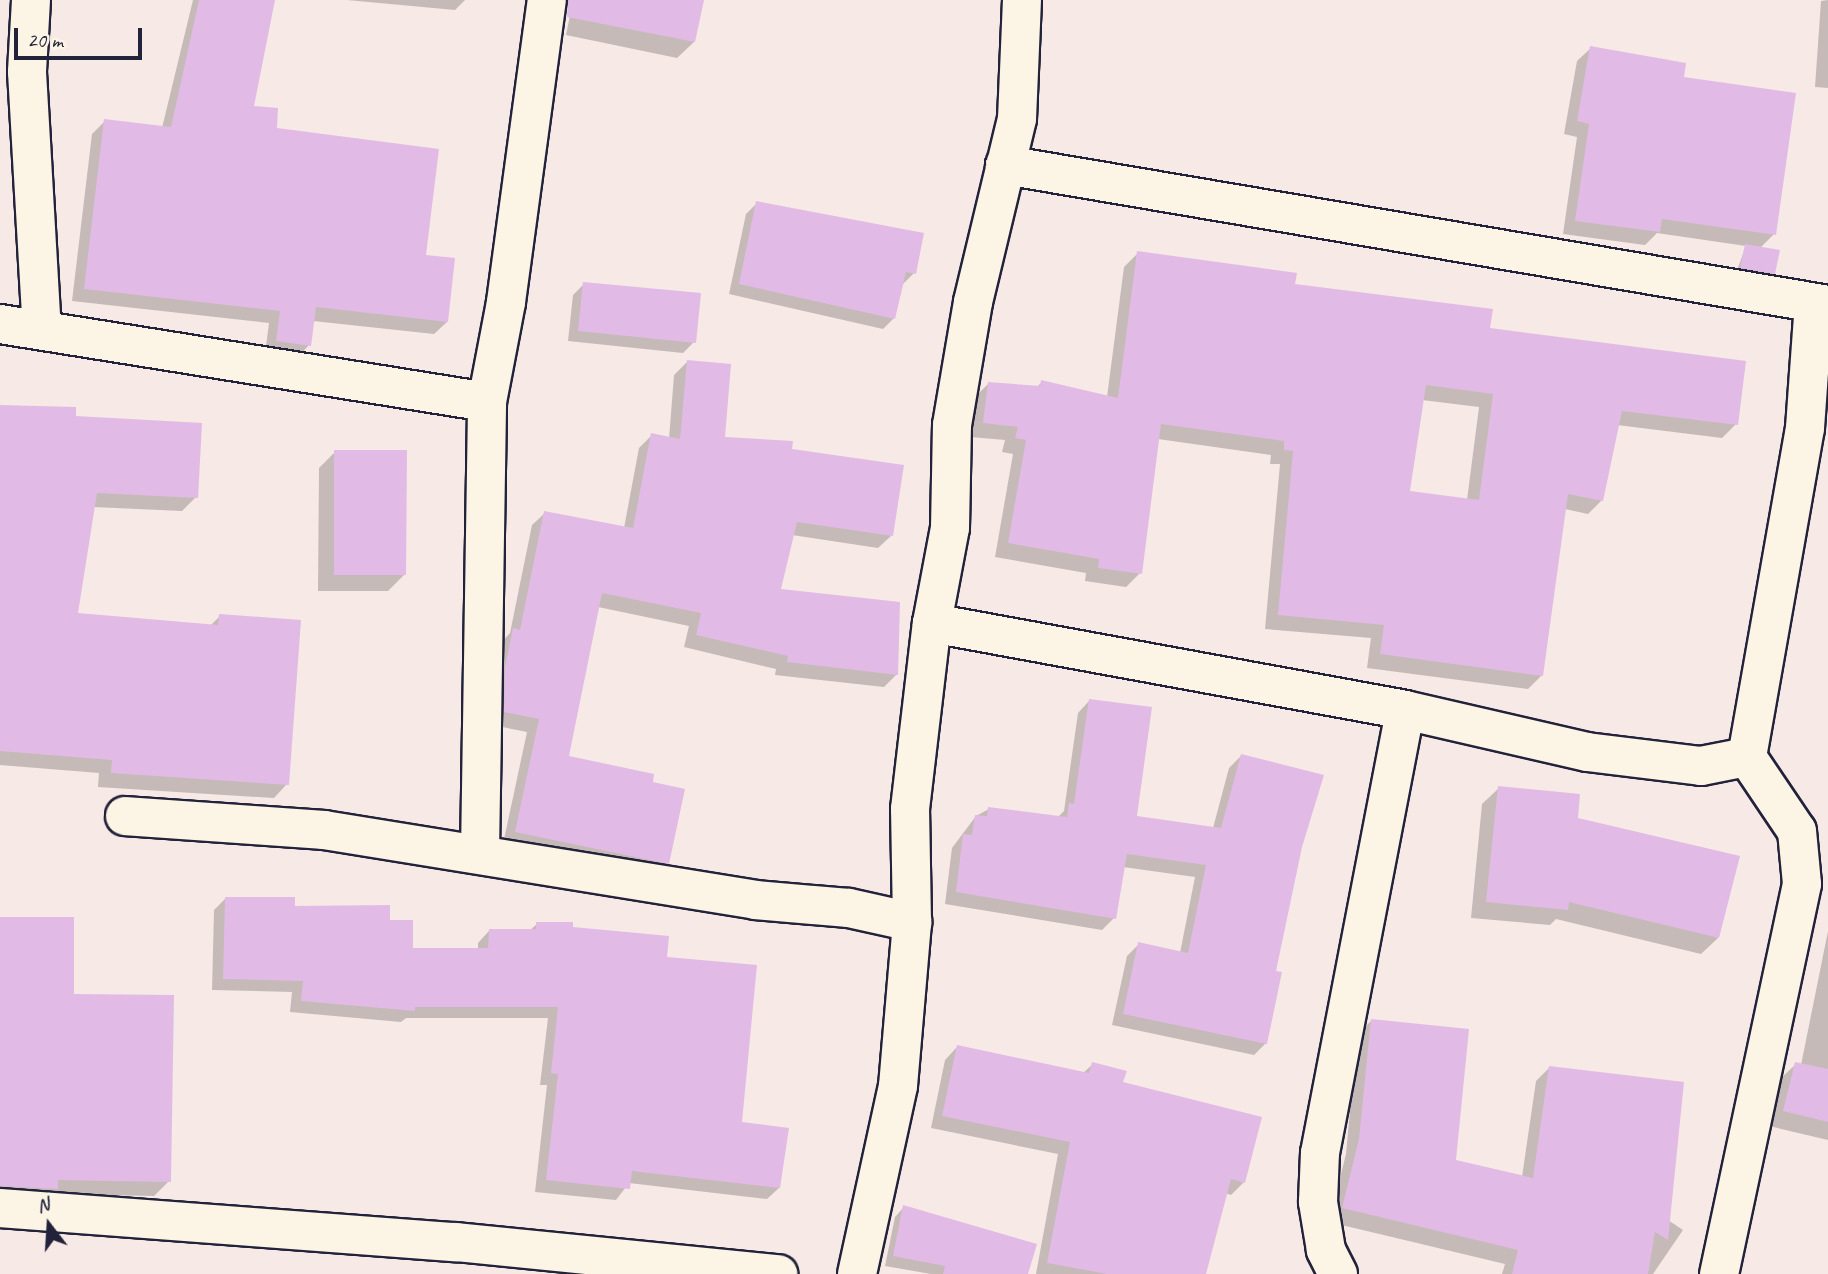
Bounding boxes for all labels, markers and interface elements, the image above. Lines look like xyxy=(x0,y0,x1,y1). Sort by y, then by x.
scale bar xyxy=(18,14,145,58)
text: 20 m xyxy=(27,27,63,53)
north arrow xyxy=(14,1190,84,1260)
text: N xyxy=(34,1192,52,1218)

